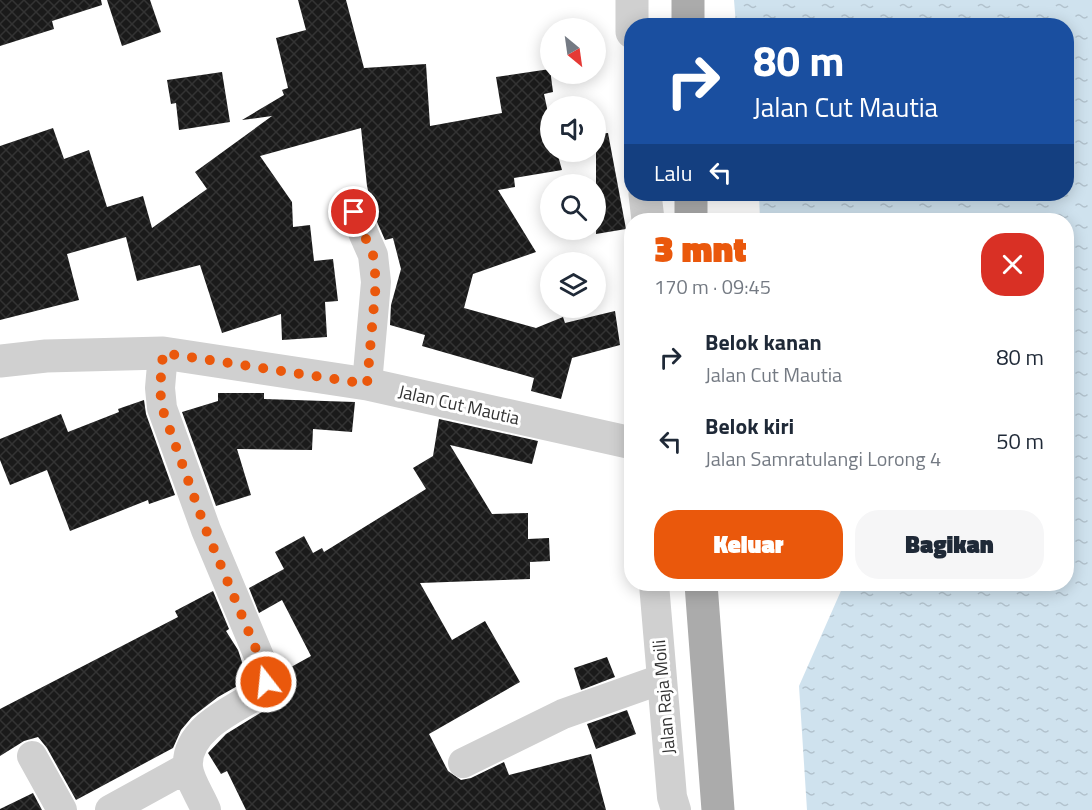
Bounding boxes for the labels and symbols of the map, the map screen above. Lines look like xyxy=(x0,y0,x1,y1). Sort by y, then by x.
north arrow xyxy=(540,18,606,84)
pin xyxy=(328,186,379,237)
street label: Jalan Cut Mautia xyxy=(396,377,522,432)
street label: Jalan Raja Moili xyxy=(645,639,682,755)
position arrow xyxy=(234,650,298,714)

